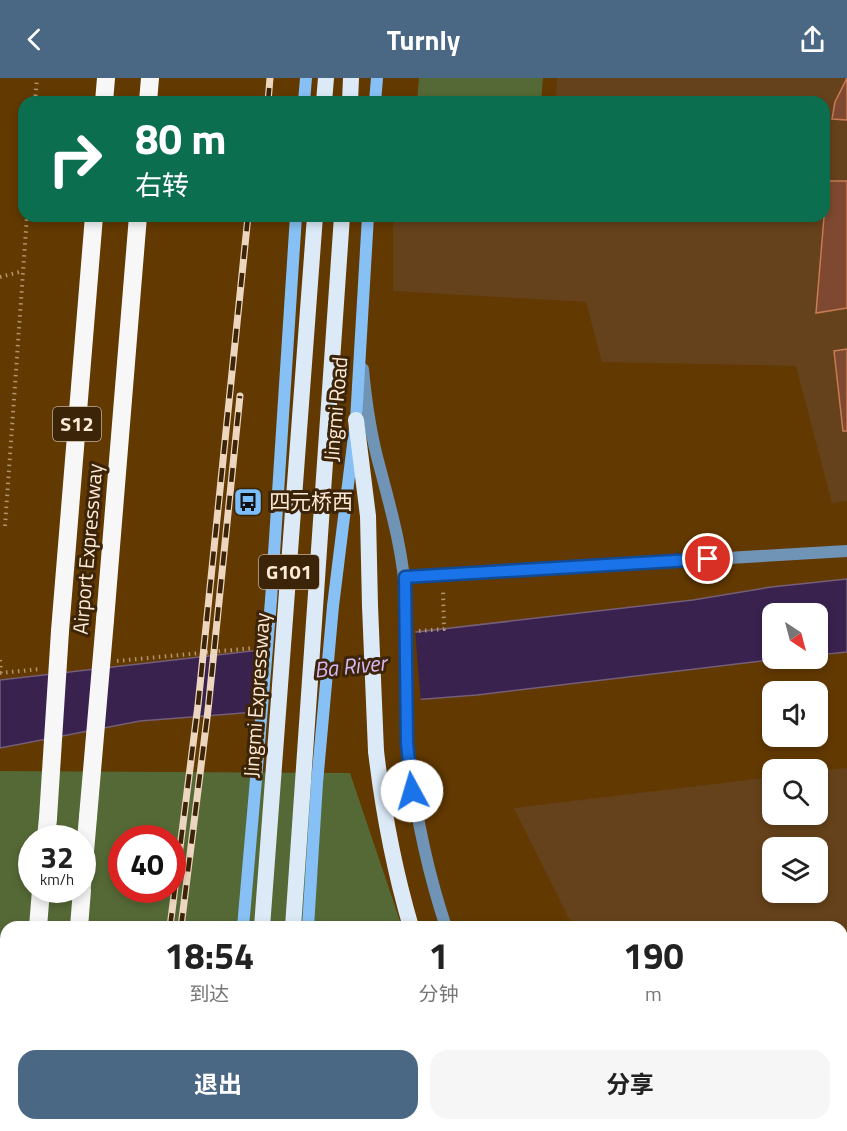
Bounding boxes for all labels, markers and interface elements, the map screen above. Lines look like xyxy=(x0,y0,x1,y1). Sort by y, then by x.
text: Turnly xyxy=(387,19,460,60)
icon: back xyxy=(18,23,51,56)
icon: share xyxy=(796,23,829,56)
text: 80 m xyxy=(135,106,227,170)
icon: right xyxy=(36,120,114,198)
text: 右转 xyxy=(135,164,189,205)
street label: Jingmi Road xyxy=(314,355,356,463)
road number: S12 xyxy=(53,407,101,441)
street label: Airport Expressway xyxy=(64,462,110,636)
place label: 四元桥西 xyxy=(269,485,353,517)
bus stop icon: 四元桥西 xyxy=(232,486,264,518)
pin xyxy=(682,533,733,584)
icon: arrive xyxy=(691,542,724,575)
road number: G101 xyxy=(259,555,319,589)
north arrow xyxy=(762,603,828,669)
map controls xyxy=(762,603,828,903)
street label: Jingmi Expressway xyxy=(234,611,278,778)
water label: Ba River xyxy=(312,645,391,687)
button: sound xyxy=(762,681,828,747)
position arrow xyxy=(380,759,444,823)
button: search xyxy=(762,759,828,825)
speed limit sign: 40 xyxy=(108,825,186,903)
text: 32 xyxy=(40,834,74,880)
button: layers xyxy=(762,837,828,903)
text: km/h xyxy=(40,868,74,891)
text: 18:54 xyxy=(164,928,254,983)
text: 1 xyxy=(429,928,449,983)
text: 190 xyxy=(623,928,684,983)
text: 到达 xyxy=(189,978,229,1009)
text: 分钟 xyxy=(419,978,459,1009)
text: m xyxy=(645,978,662,1009)
button: 退出 xyxy=(18,1050,418,1119)
button: 分享 xyxy=(430,1050,830,1119)

